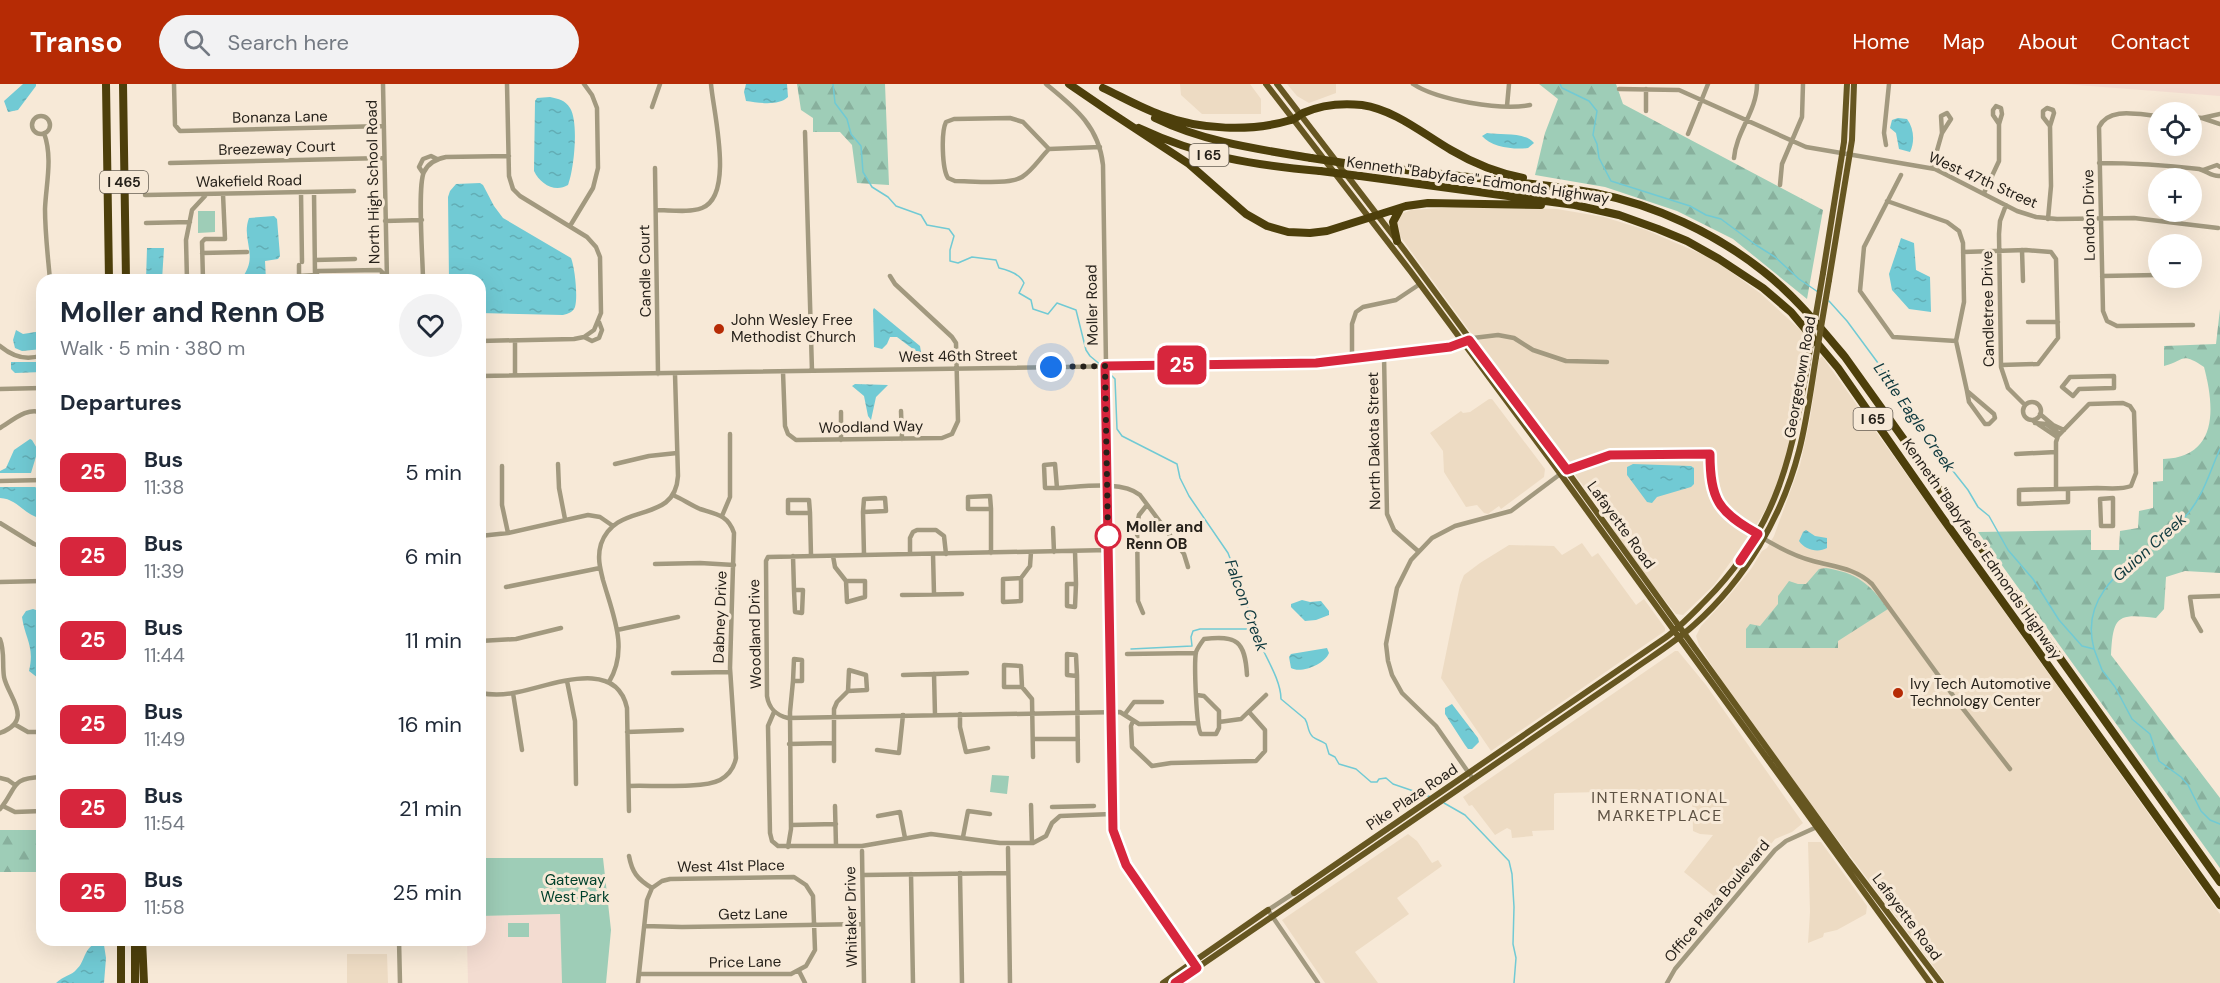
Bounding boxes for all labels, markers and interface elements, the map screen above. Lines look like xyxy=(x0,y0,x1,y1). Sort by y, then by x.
search box xyxy=(159,15,579,69)
text: Transo xyxy=(30,24,123,61)
icon: search xyxy=(180,26,213,59)
text: Search here xyxy=(228,28,349,57)
text: Home xyxy=(1852,28,1910,56)
text: Map xyxy=(1943,28,1985,56)
text: About xyxy=(2018,28,2078,56)
text: Contact xyxy=(2111,28,2190,56)
street label: North High School Road xyxy=(362,100,384,264)
map controls xyxy=(2148,102,2202,288)
button: locate xyxy=(2148,102,2202,156)
street label: Bonanza Lane xyxy=(232,106,328,128)
street label: Breezeway Court xyxy=(218,136,336,160)
road number: I 65 xyxy=(1190,144,1228,166)
street label: West 47th Street xyxy=(1925,147,2041,213)
street label: Kenneth "Babyface" Edmonds Highway xyxy=(1345,152,1611,208)
button: + xyxy=(2148,168,2202,222)
street label: London Drive xyxy=(2078,169,2100,261)
street label: Wakefield Road xyxy=(196,170,302,192)
road number: I 465 xyxy=(100,171,148,193)
street label: Candle Court xyxy=(634,224,656,317)
button: − xyxy=(2148,234,2202,288)
street label: Candletree Drive xyxy=(1977,251,1999,367)
street label: Moller Road xyxy=(1081,264,1103,346)
text: Moller and Renn OB xyxy=(60,294,325,331)
button: heart xyxy=(399,294,462,357)
place label: John Wesley Free Methodist Church xyxy=(731,310,856,347)
street label: Georgetown Road xyxy=(1779,314,1821,440)
marker: John Wesley Free Methodist Church xyxy=(712,322,726,336)
text: Walk · 5 min · 380 m xyxy=(60,335,245,361)
street label: West 46th Street xyxy=(898,345,1018,367)
line badge: 25 xyxy=(1155,346,1209,384)
text: 25 xyxy=(1169,351,1195,379)
your location xyxy=(1036,352,1066,382)
water label: Little Eagle Creek xyxy=(1869,358,1961,477)
street label: North Dakota Street xyxy=(1363,372,1385,510)
text: Departures xyxy=(60,388,182,417)
road number: I 65 xyxy=(1854,408,1892,430)
street label: Woodland Way xyxy=(819,416,924,438)
street label: Kenneth "Babyface" Edmonds Highway xyxy=(1898,435,2067,664)
text: Bus xyxy=(144,445,183,474)
text: 25 xyxy=(80,458,106,486)
text: 5 min xyxy=(405,458,462,487)
text: 11:38 xyxy=(144,474,185,500)
street label: Lafayette Road xyxy=(1582,477,1660,573)
water label: Guion Creek xyxy=(2108,508,2191,586)
place label: Moller and Renn OB xyxy=(1126,517,1203,554)
marker: Moller and Renn OB xyxy=(1095,523,1121,549)
text: Bus xyxy=(144,529,183,558)
text: 25 xyxy=(80,542,106,570)
text: 6 min xyxy=(405,542,462,571)
water label: Falcon Creek xyxy=(1220,556,1273,655)
text: 11:39 xyxy=(144,558,184,584)
street label: Dabney Drive xyxy=(708,570,732,664)
street label: Woodland Drive xyxy=(744,579,766,689)
text: Bus xyxy=(144,613,183,642)
text: 25 xyxy=(80,626,106,654)
text: 11 min xyxy=(405,626,462,655)
text: 11:44 xyxy=(144,642,185,668)
place label: Ivy Tech Automotive Technology Center xyxy=(1910,674,2051,711)
marker: Ivy Tech Automotive Technology Center xyxy=(1891,686,1905,700)
text: Bus xyxy=(144,697,183,726)
text: 25 xyxy=(80,710,106,738)
text: 16 min xyxy=(398,710,462,739)
text: 11:49 xyxy=(144,726,185,752)
street label: Pike Plaza Road xyxy=(1362,759,1462,835)
text: Bus xyxy=(144,781,183,810)
district label: INTERNATIONAL MARKETPLACE xyxy=(1591,787,1729,826)
text: 25 xyxy=(80,794,106,822)
text: 21 min xyxy=(399,794,462,823)
text: 11:54 xyxy=(144,810,185,836)
street label: Office Plaza Boulevard xyxy=(1660,836,1774,966)
street label: West 41st Place xyxy=(677,855,785,877)
text: Bus xyxy=(144,865,183,894)
street label: Whitaker Drive xyxy=(840,866,862,968)
park label: Gateway West Park xyxy=(541,870,610,907)
street label: Lafayette Road xyxy=(1868,870,1946,964)
text: 25 xyxy=(80,878,106,906)
text: 25 min xyxy=(393,878,462,907)
text: 11:58 xyxy=(144,894,185,920)
street label: Getz Lane xyxy=(718,903,788,925)
street label: Price Lane xyxy=(709,951,781,973)

